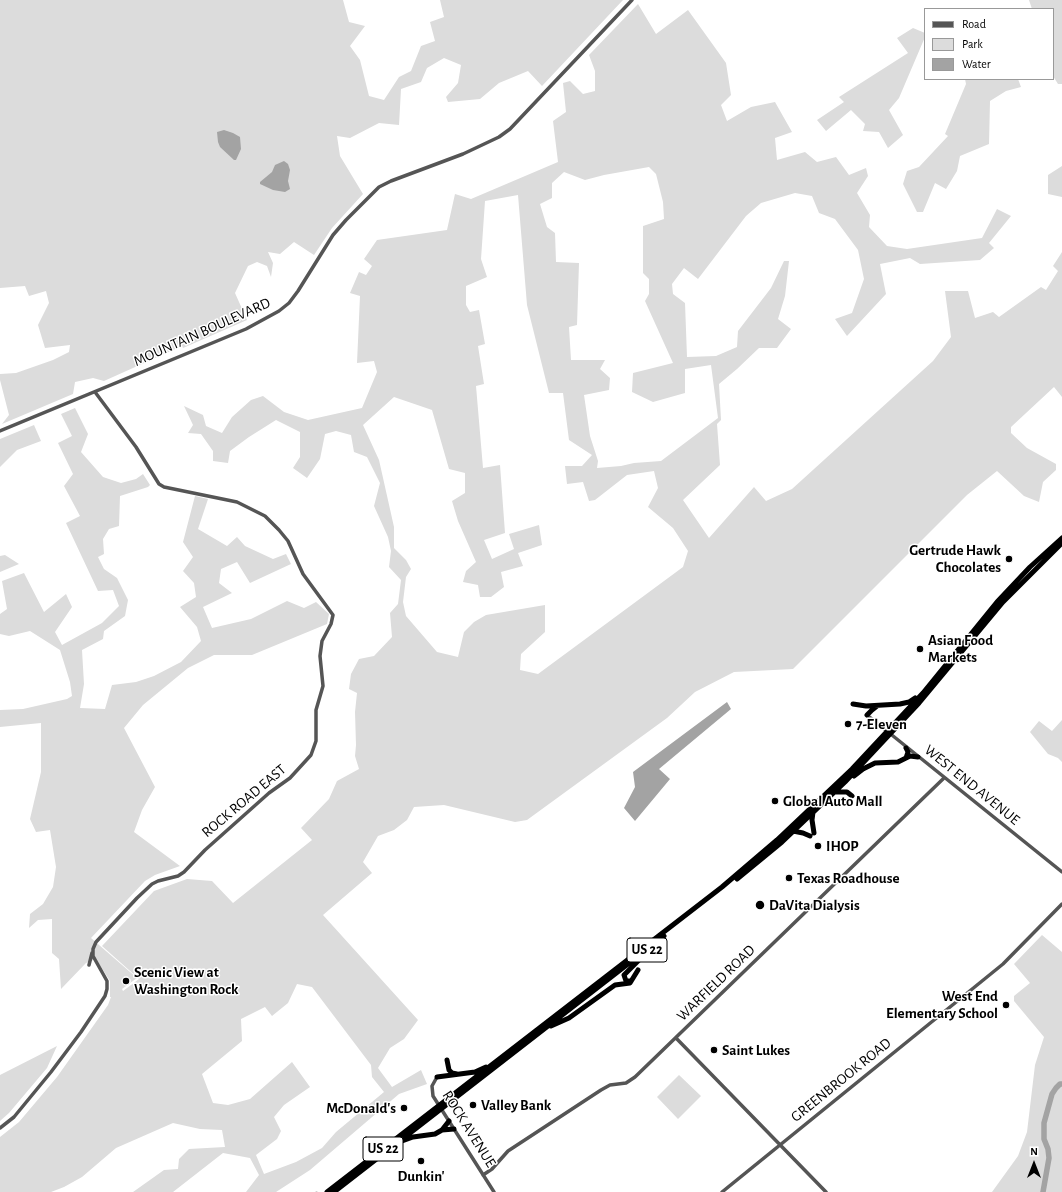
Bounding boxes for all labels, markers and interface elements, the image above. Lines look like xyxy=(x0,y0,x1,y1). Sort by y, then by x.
legend xyxy=(924,8,1054,80)
text: Road xyxy=(962,18,986,30)
text: Park xyxy=(962,38,983,50)
text: Water xyxy=(962,58,991,70)
street label: MOUNTAIN BOULEVARD xyxy=(131,294,273,370)
place label: Gertrude Hawk Chocolates xyxy=(909,541,1001,576)
marker: Gertrude Hawk Chocolates xyxy=(1004,554,1014,564)
place label: Asian Food Markets xyxy=(928,631,993,666)
marker: Asian Food Markets xyxy=(915,644,925,654)
place label: 7-Eleven xyxy=(856,715,907,733)
marker: 7-Eleven xyxy=(843,719,853,729)
street label: WEST END AVENUE xyxy=(921,741,1023,829)
street label: ROCK ROAD EAST xyxy=(198,760,290,842)
place label: Global Auto Mall xyxy=(783,792,883,810)
marker: Global Auto Mall xyxy=(770,796,780,806)
place label: IHOP xyxy=(826,837,859,855)
marker: IHOP xyxy=(813,841,823,851)
place label: Texas Roadhouse xyxy=(797,869,900,887)
marker: Texas Roadhouse xyxy=(784,873,794,883)
place label: DaVita Dialysis xyxy=(769,896,860,914)
marker: DaVita Dialysis xyxy=(754,899,766,911)
road number: US 22 xyxy=(627,938,667,962)
street label: WARFIELD ROAD xyxy=(673,941,759,1025)
place label: Scenic View at Washington Rock xyxy=(134,963,238,998)
marker: Scenic View at Washington Rock xyxy=(121,976,131,986)
place label: West End Elementary School xyxy=(886,987,998,1022)
marker: West End Elementary School xyxy=(1001,1000,1011,1010)
street label: GREENBROOK ROAD xyxy=(787,1034,895,1126)
place label: Saint Lukes xyxy=(722,1041,790,1059)
marker: Saint Lukes xyxy=(709,1045,719,1055)
street label: ROCK AVENUE xyxy=(438,1087,500,1171)
place label: Valley Bank xyxy=(481,1096,551,1114)
place label: McDonald's xyxy=(326,1099,396,1117)
marker: Valley Bank xyxy=(468,1100,478,1110)
marker: McDonald's xyxy=(399,1103,409,1113)
road number: US 22 xyxy=(363,1137,403,1161)
north arrow xyxy=(1014,1144,1054,1184)
text: N xyxy=(1030,1146,1038,1157)
marker: Dunkin' xyxy=(416,1156,426,1166)
place label: Dunkin' xyxy=(397,1167,445,1185)

